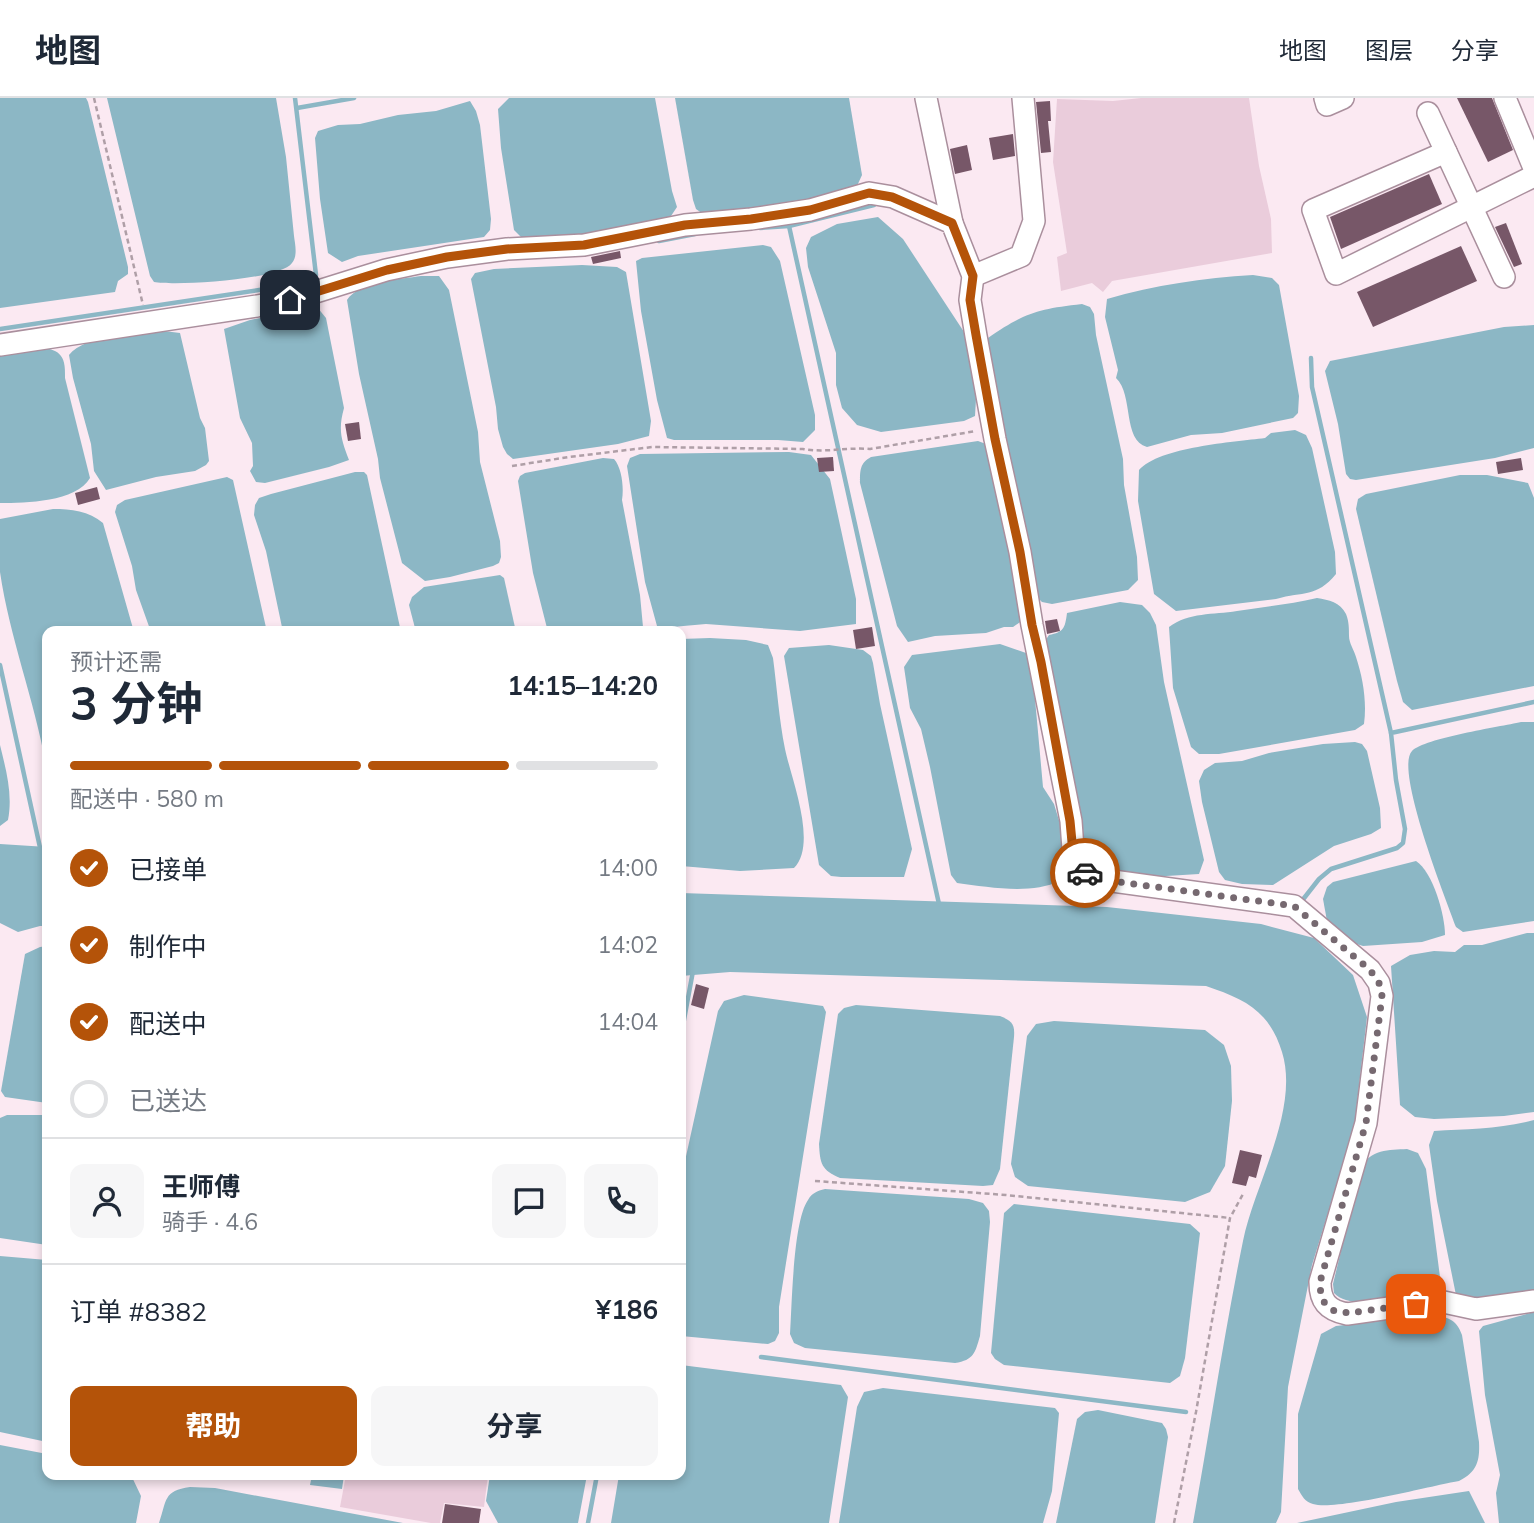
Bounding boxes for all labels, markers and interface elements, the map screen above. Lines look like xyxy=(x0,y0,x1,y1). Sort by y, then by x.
text: 地图 xyxy=(35,29,101,70)
text: 地图 xyxy=(1279,35,1327,65)
text: 图层 xyxy=(1365,35,1413,65)
text: 分享 xyxy=(1451,35,1499,65)
pin xyxy=(260,270,320,330)
icon: home xyxy=(271,281,309,319)
text: 预计还需 xyxy=(70,647,162,676)
text: 14:15–14:20 xyxy=(507,669,658,702)
text: 3 分钟 xyxy=(70,674,202,732)
text: 配送中 · 580 m xyxy=(70,784,224,813)
courier xyxy=(1050,838,1120,908)
icon: check xyxy=(70,849,108,887)
text: 已接单 xyxy=(129,853,207,886)
text: 14:00 xyxy=(598,853,658,882)
icon: car xyxy=(1066,854,1104,892)
icon: check xyxy=(70,926,108,964)
text: 制作中 xyxy=(129,930,207,963)
text: 14:02 xyxy=(598,930,658,959)
icon: check xyxy=(70,1003,108,1041)
text: 配送中 xyxy=(129,1007,207,1040)
text: 14:04 xyxy=(598,1007,658,1036)
text: 已送达 xyxy=(129,1084,207,1117)
button: person xyxy=(70,1164,144,1238)
button: chat xyxy=(492,1164,566,1238)
button: phone xyxy=(584,1164,658,1238)
text: 王师傅 xyxy=(162,1170,240,1203)
text: 骑手 · 4.6 xyxy=(162,1207,258,1236)
pin xyxy=(1386,1274,1446,1334)
icon: bag xyxy=(1397,1285,1435,1323)
text: ¥186 xyxy=(596,1293,658,1326)
text: 订单 #8382 xyxy=(70,1295,207,1328)
button: 帮助 xyxy=(70,1386,357,1466)
button: 分享 xyxy=(371,1386,658,1466)

